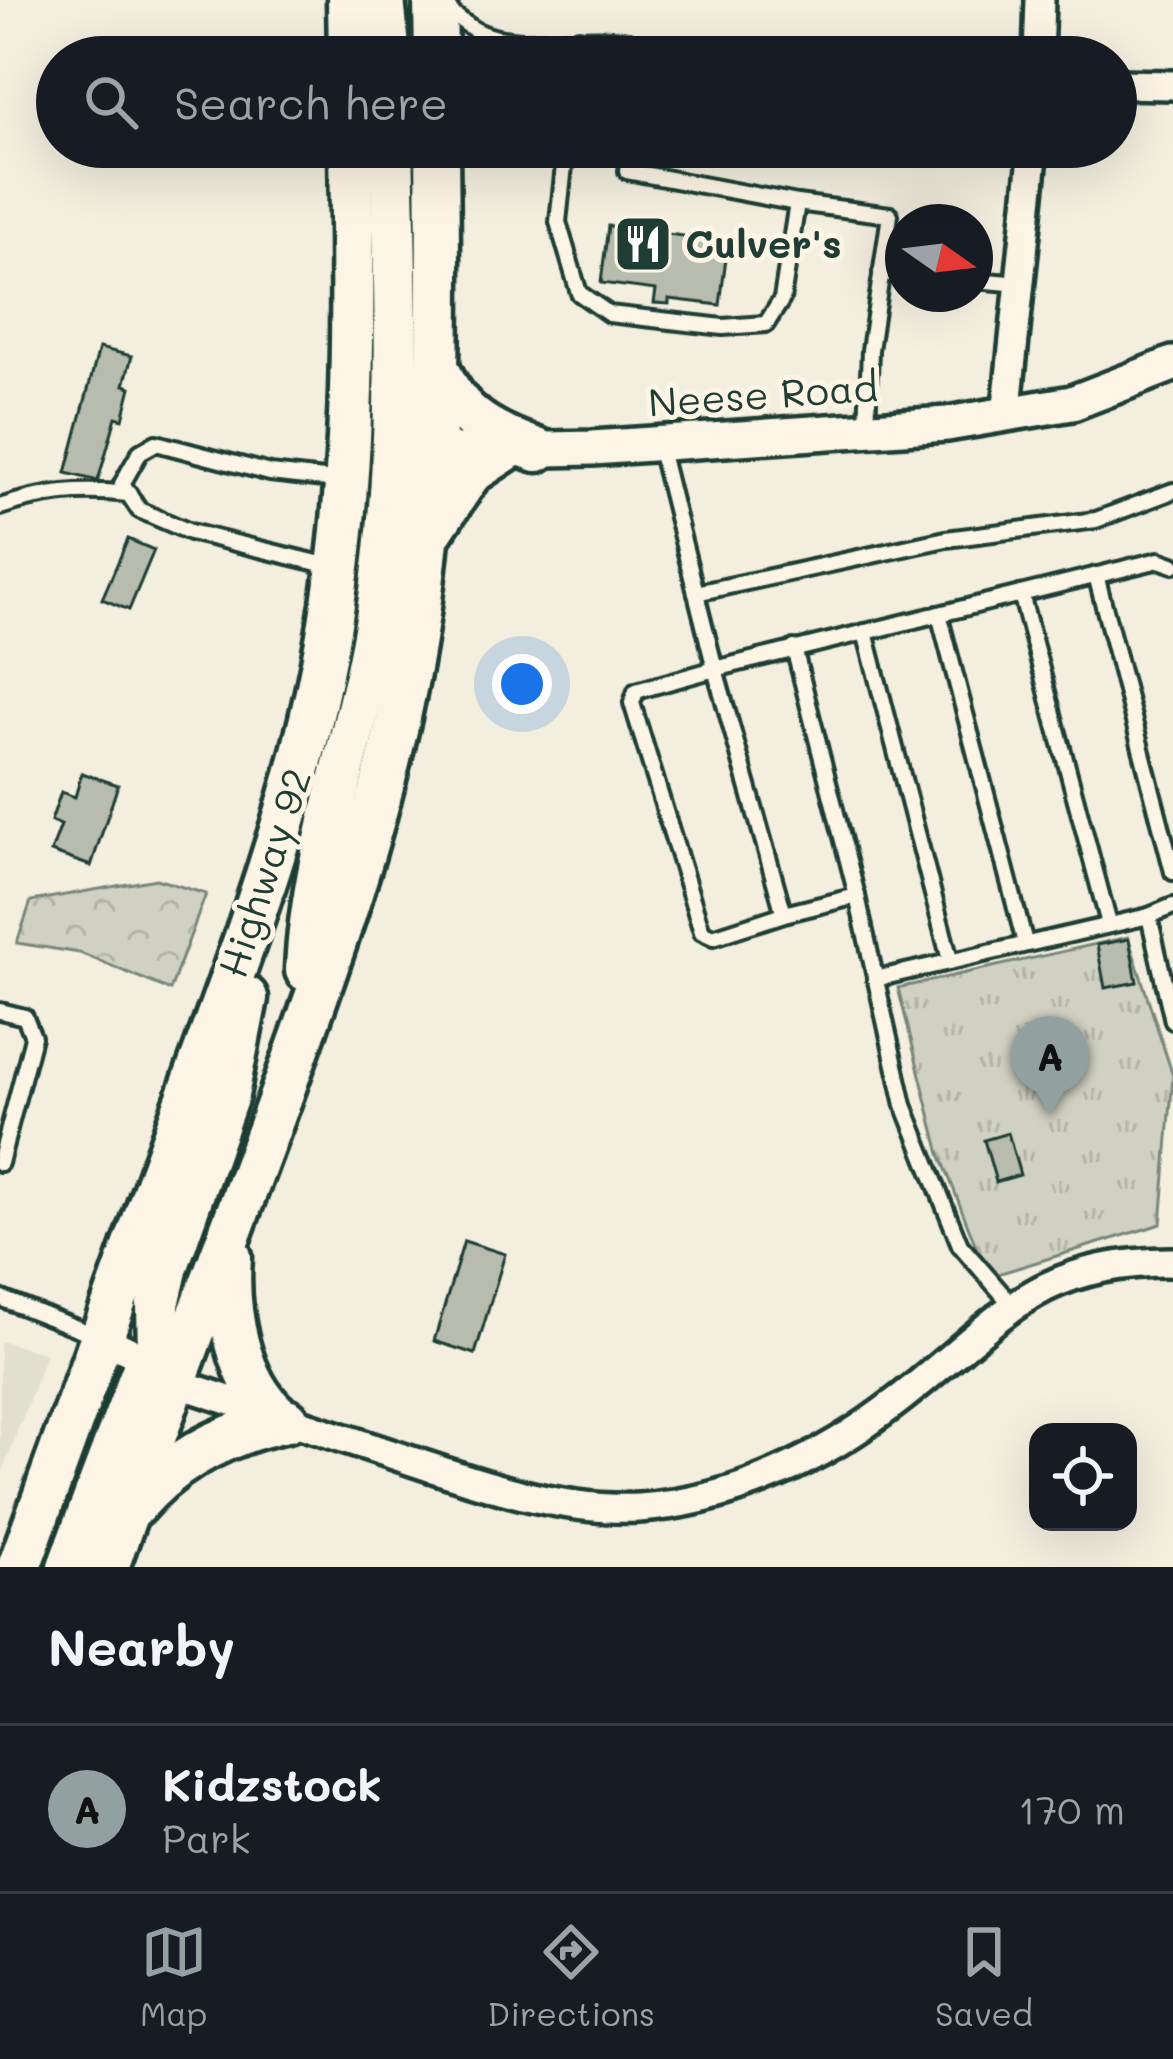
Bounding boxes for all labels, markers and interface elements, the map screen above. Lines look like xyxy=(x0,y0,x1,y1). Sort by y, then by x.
search box xyxy=(36,36,1137,168)
icon: search xyxy=(78,69,144,135)
text: Search here xyxy=(174,73,448,131)
north arrow xyxy=(885,204,993,312)
restaurant icon: Culver's xyxy=(612,213,674,275)
place label: Culver's xyxy=(685,217,842,268)
street label: Neese Road xyxy=(646,360,879,427)
your location xyxy=(492,654,552,714)
street label: Highway 92 xyxy=(206,762,322,984)
pin: A xyxy=(1011,1016,1089,1115)
map controls xyxy=(1029,1423,1137,1531)
button: locate xyxy=(1029,1423,1137,1531)
text: Nearby xyxy=(48,1612,235,1679)
text: Kidzstock xyxy=(162,1754,382,1812)
text: A xyxy=(73,1783,101,1834)
text: 170 m xyxy=(1018,1783,1125,1834)
text: Park xyxy=(162,1812,250,1863)
tab: Map xyxy=(140,1919,207,2034)
tab: Directions xyxy=(487,1919,655,2034)
tab: Saved xyxy=(935,1919,1033,2034)

